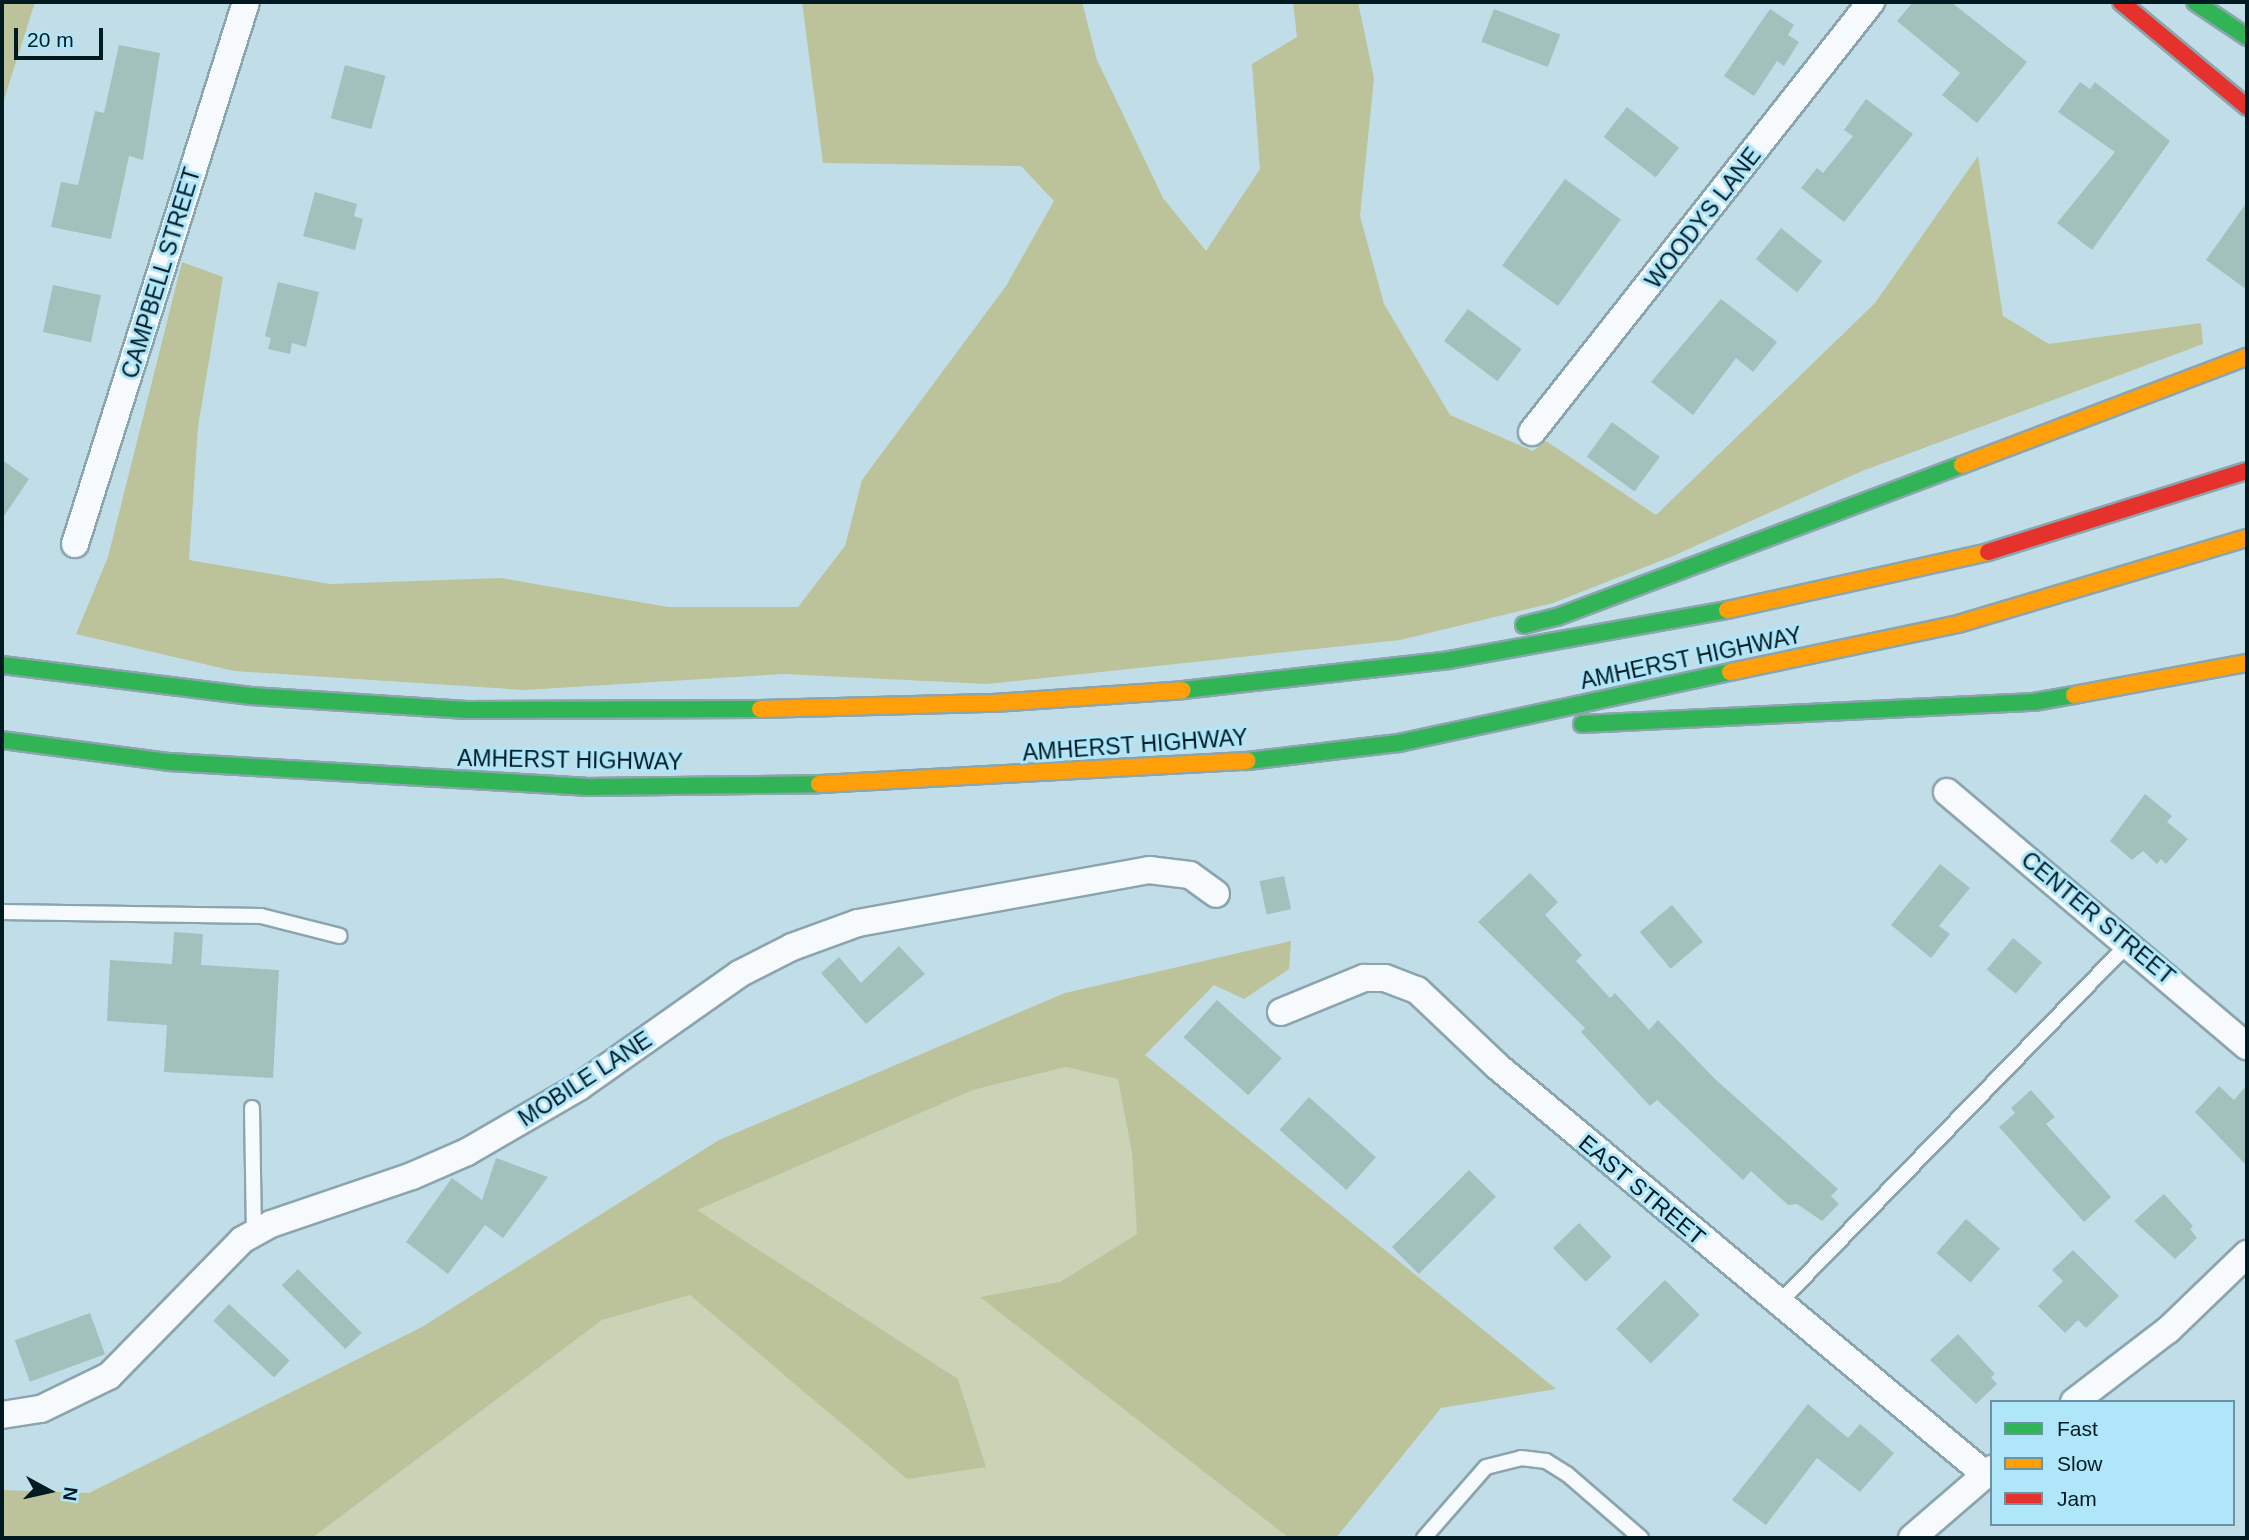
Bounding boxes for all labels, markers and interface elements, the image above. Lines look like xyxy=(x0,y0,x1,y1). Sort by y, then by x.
scale bar xyxy=(18,14,107,58)
text: 20 m xyxy=(27,28,74,51)
street label: WOODYS LANE xyxy=(1639,142,1767,294)
street label: CAMPBELL STREET xyxy=(116,164,206,382)
street label: AMHERST HIGHWAY xyxy=(1578,621,1804,695)
street label: AMHERST HIGHWAY xyxy=(1021,723,1249,767)
street label: AMHERST HIGHWAY xyxy=(457,744,683,776)
street label: CENTER STREET xyxy=(2016,846,2180,990)
street label: MOBILE LANE xyxy=(513,1026,657,1132)
street label: EAST STREET xyxy=(1573,1129,1711,1251)
legend xyxy=(1990,1400,2235,1526)
text: Fast xyxy=(2057,1417,2098,1440)
text: Slow xyxy=(2057,1452,2103,1475)
north arrow xyxy=(14,1456,84,1526)
text: N xyxy=(59,1486,82,1502)
text: Jam xyxy=(2057,1487,2097,1510)

